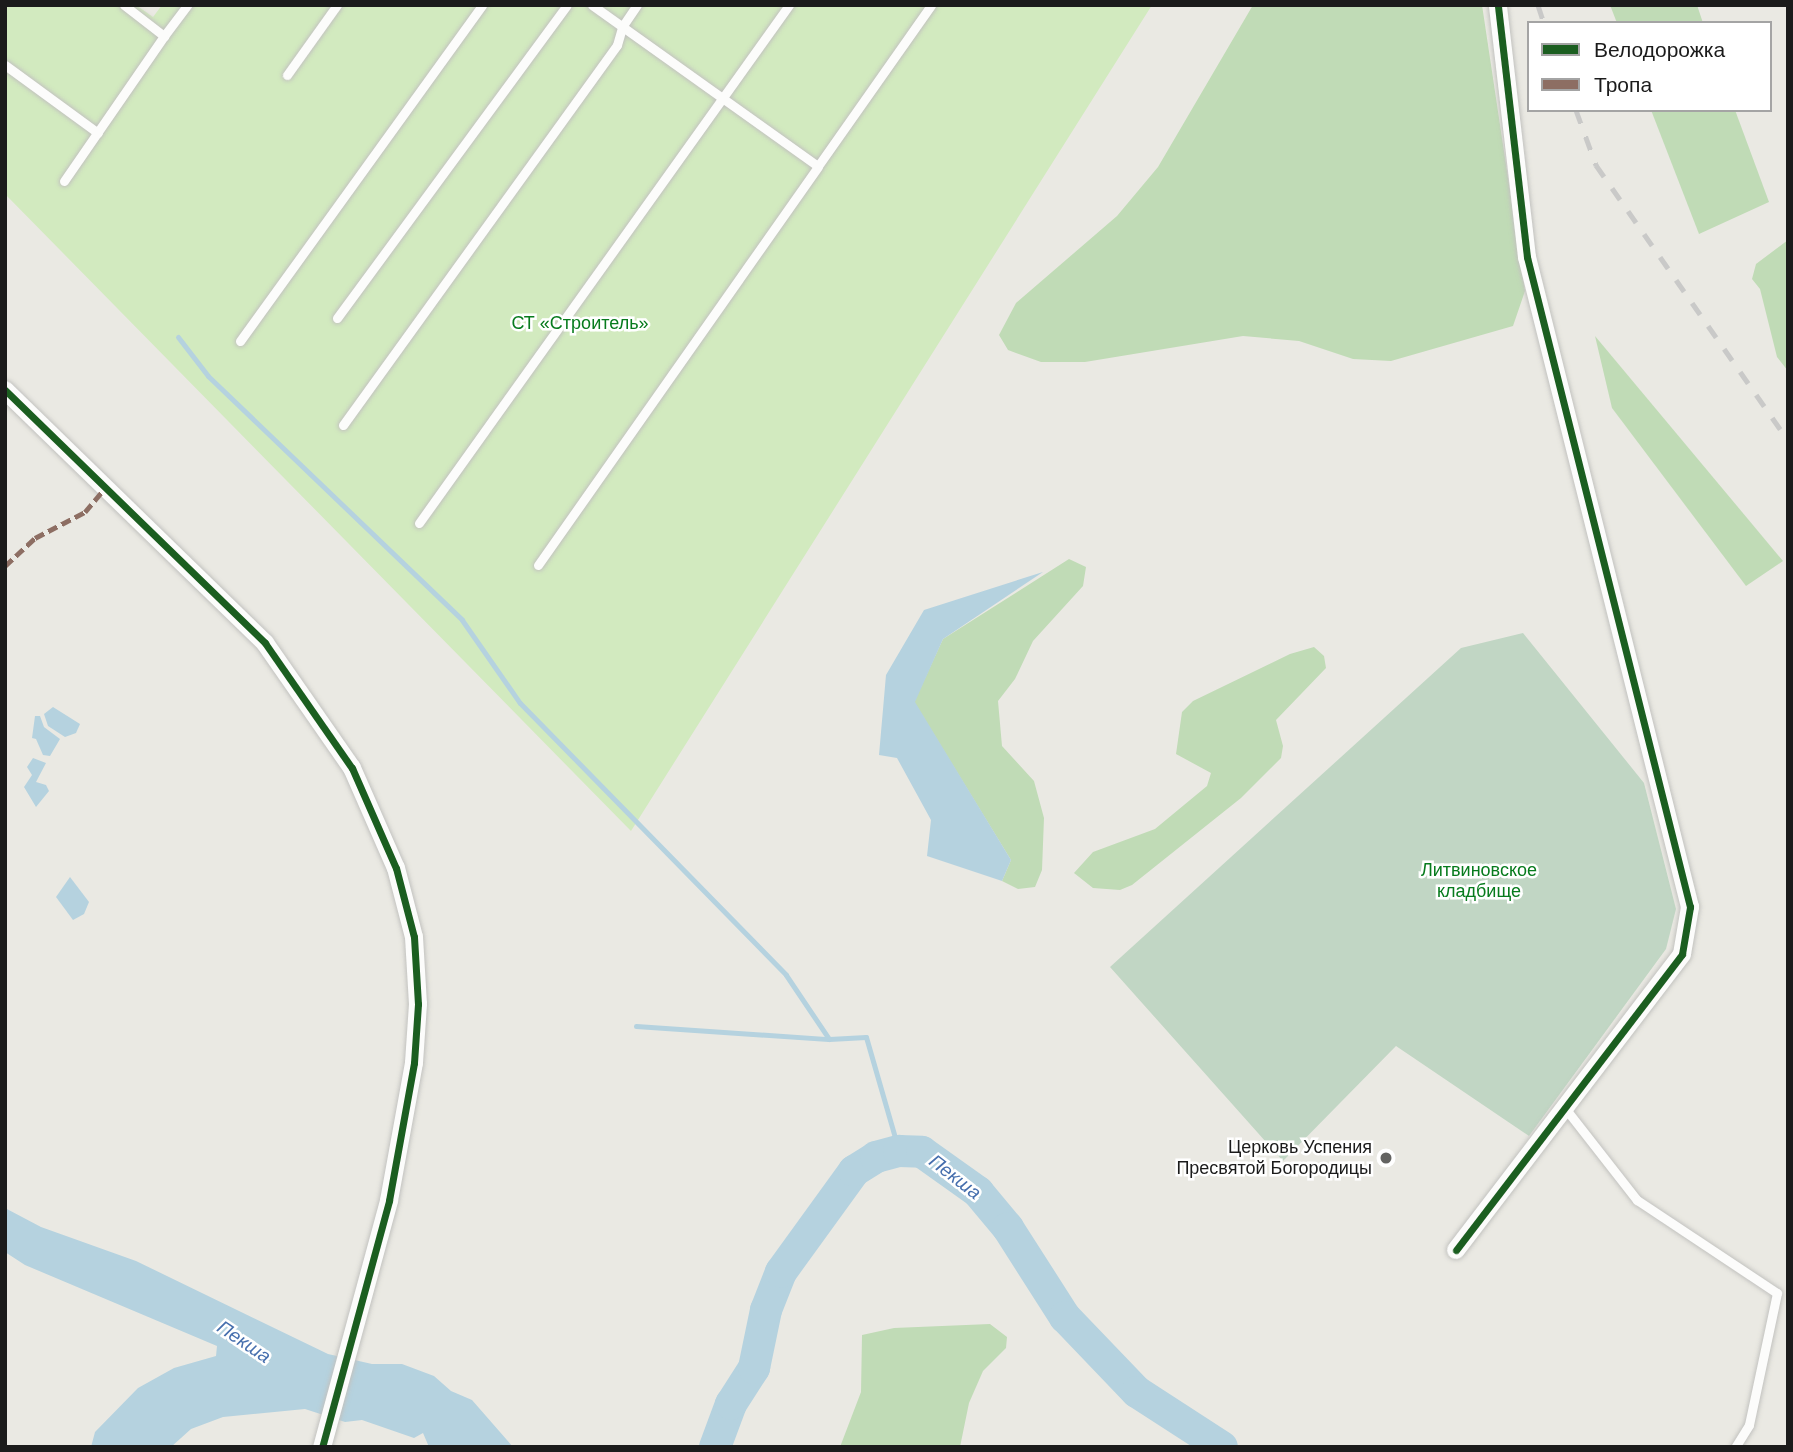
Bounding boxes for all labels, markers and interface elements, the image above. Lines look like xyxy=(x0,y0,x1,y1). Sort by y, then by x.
legend xyxy=(1527,21,1772,112)
text: Велодорожка xyxy=(1594,38,1725,61)
text: Тропа xyxy=(1594,73,1652,96)
park label: СТ «Строитель» xyxy=(511,312,649,334)
park label: Литвиновское кладбище xyxy=(1421,860,1537,903)
place label: Церковь Успения Пресвятой Богородицы xyxy=(1176,1137,1372,1180)
water label: Пекша xyxy=(924,1150,986,1204)
marker: Церковь Успения Пресвятой Богородицы xyxy=(1378,1150,1394,1166)
water label: Пекша xyxy=(213,1316,275,1368)

